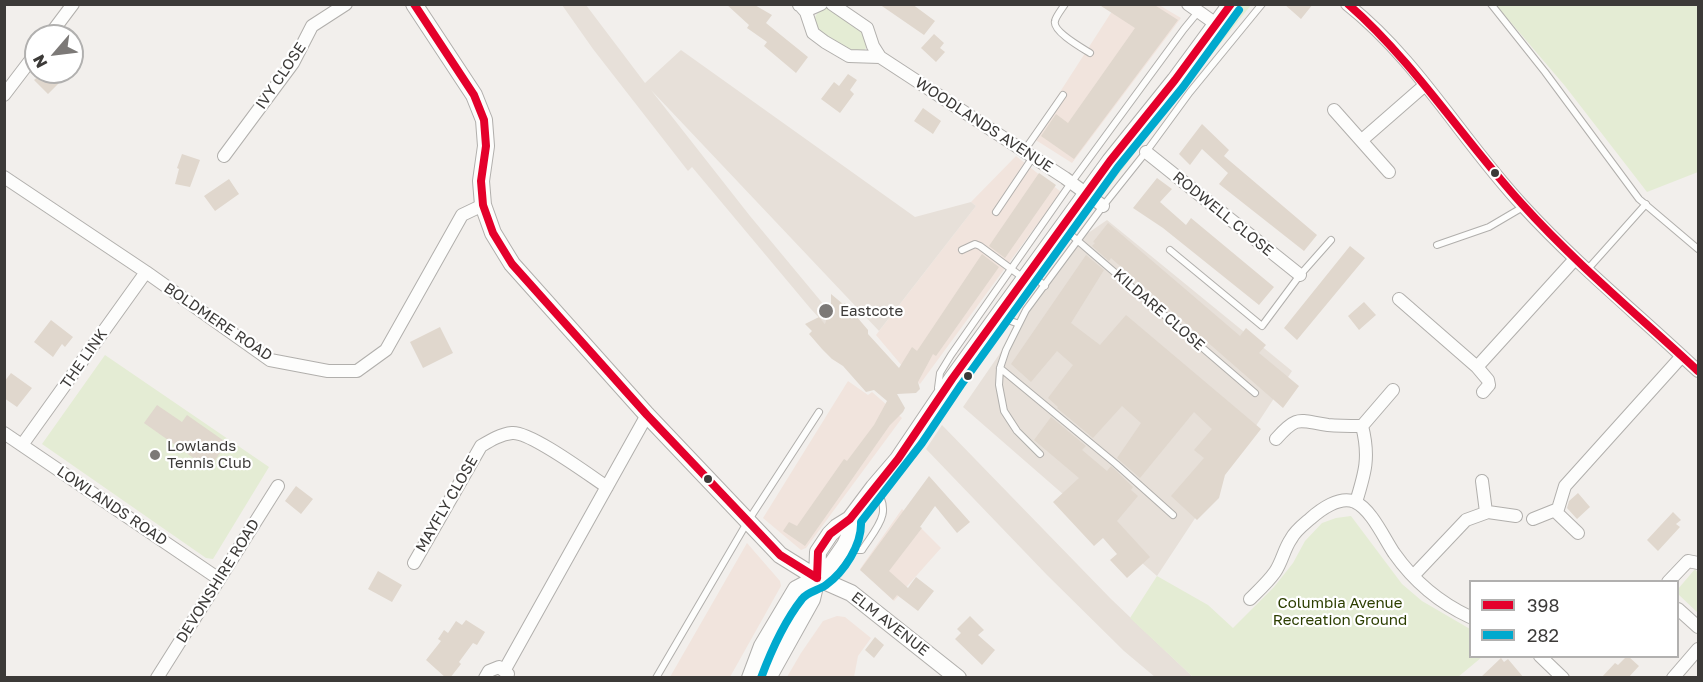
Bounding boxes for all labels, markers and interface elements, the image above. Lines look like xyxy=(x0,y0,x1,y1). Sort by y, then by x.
north arrow xyxy=(24,24,84,84)
street label: IVY CLOSE xyxy=(252,39,310,113)
text: N xyxy=(28,51,52,72)
street label: WOODLANDS AVENUE xyxy=(912,74,1056,176)
unlabelled marker xyxy=(1489,167,1501,179)
street label: RODWELL CLOSE xyxy=(1169,168,1277,260)
street label: KILDARE CLOSE xyxy=(1110,265,1208,355)
street label: BOLDMERE ROAD xyxy=(160,279,276,365)
marker: Eastcote xyxy=(817,302,835,320)
place label: Eastcote xyxy=(840,302,903,320)
street label: THE LINK xyxy=(57,326,111,392)
unlabelled marker xyxy=(962,370,974,382)
place label: Lowlands Tennis Club xyxy=(167,437,251,472)
marker: Lowlands Tennis Club xyxy=(148,448,162,462)
street label: MAYFLY CLOSE xyxy=(412,453,482,555)
street label: LOWLANDS ROAD xyxy=(53,462,171,550)
unlabelled marker xyxy=(702,473,714,485)
street label: DEVONSHIRE ROAD xyxy=(173,516,263,646)
legend xyxy=(1469,580,1679,658)
street label: ELM AVENUE xyxy=(848,588,932,660)
park label: Columbia Avenue Recreation Ground xyxy=(1273,594,1407,629)
text: 398 xyxy=(1527,594,1559,616)
text: 282 xyxy=(1527,624,1559,646)

